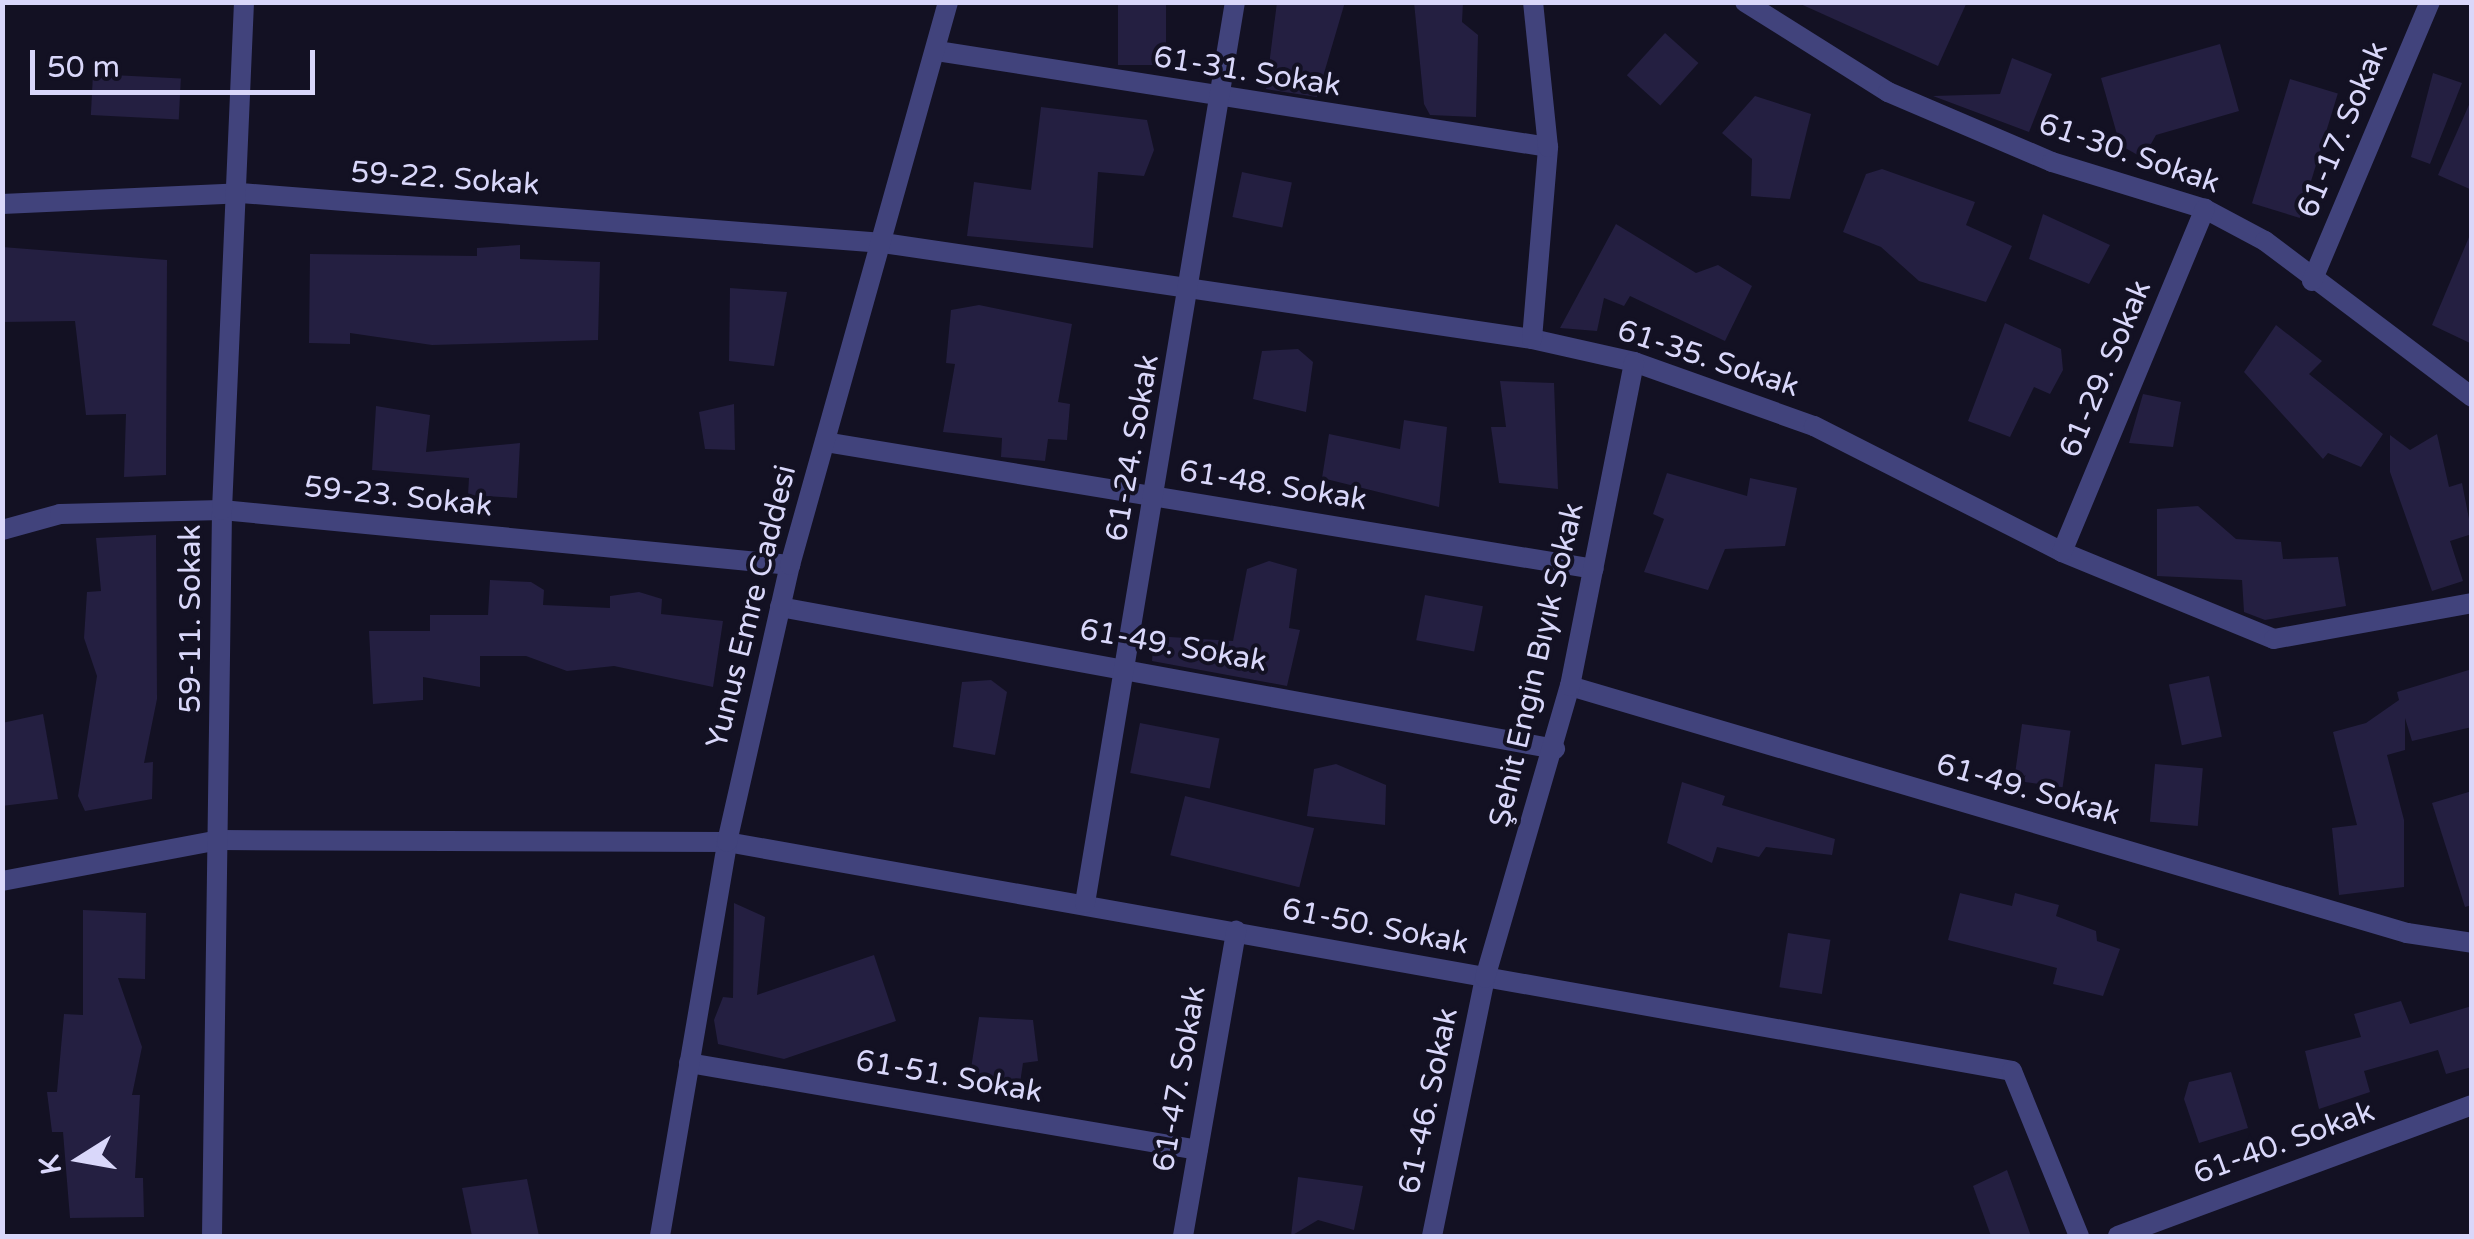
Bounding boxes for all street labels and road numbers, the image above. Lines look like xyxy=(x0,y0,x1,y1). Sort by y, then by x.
street label: 61-17. Sokak xyxy=(2290,37,2396,223)
street label: 61-31. Sokak xyxy=(1151,39,1343,105)
street label: 61-30. Sokak xyxy=(2034,106,2224,202)
street label: 59-22. Sokak xyxy=(349,154,541,204)
street label: 61-29. Sokak xyxy=(2052,275,2160,463)
street label: 61-35. Sokak xyxy=(1613,313,1803,405)
street label: 61-24. Sokak xyxy=(1099,352,1167,544)
street label: 61-48. Sokak xyxy=(1177,453,1369,519)
street label: Yunus Emre Caddesi xyxy=(699,462,805,752)
street label: 59-23. Sokak xyxy=(302,469,494,525)
street label: Şehit Engin Bıyık Sokak xyxy=(1482,499,1592,831)
street label: 59-11. Sokak xyxy=(173,524,209,714)
street label: 61-49. Sokak xyxy=(1077,612,1269,680)
street label: 61-49. Sokak xyxy=(1932,747,2124,833)
street label: 61-50. Sokak xyxy=(1279,891,1471,963)
street label: 61-47. Sokak xyxy=(1146,983,1214,1175)
street label: 61-46. Sokak xyxy=(1392,1005,1466,1197)
street label: 61-51. Sokak xyxy=(853,1043,1045,1111)
street label: 61-40. Sokak xyxy=(2189,1094,2379,1192)

